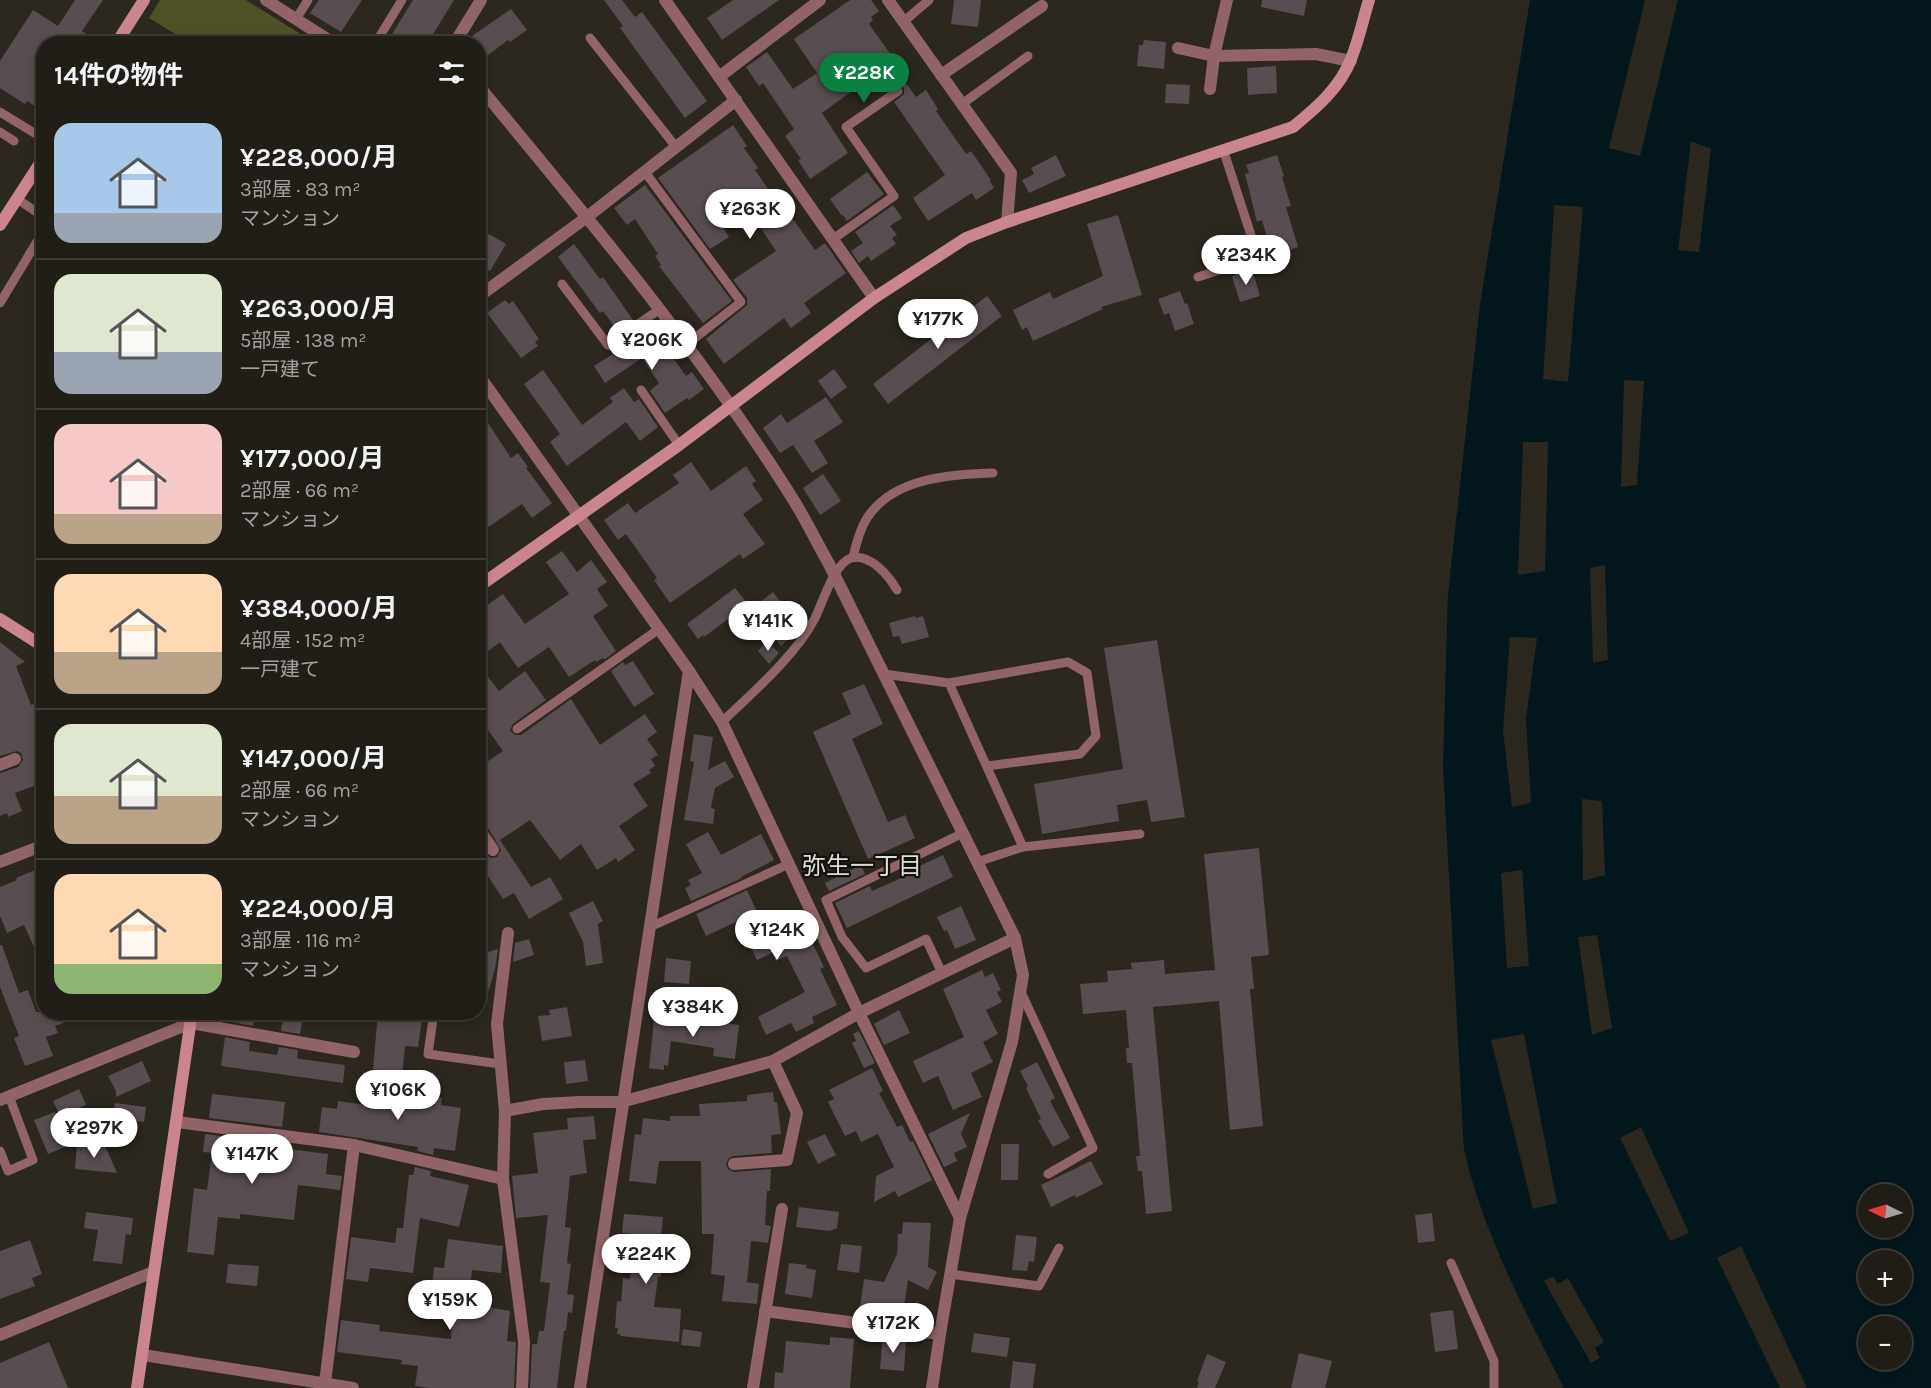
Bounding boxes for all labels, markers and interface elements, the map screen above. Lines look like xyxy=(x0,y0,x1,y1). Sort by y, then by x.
pin: ¥228K xyxy=(822,53,906,104)
icon: filters xyxy=(435,56,468,89)
text: 14件の物件 xyxy=(54,60,183,91)
text: ¥228K xyxy=(833,61,895,84)
text: ¥228,000/月 xyxy=(240,142,398,173)
icon: home xyxy=(102,147,174,219)
text: 3部屋 · 83 m² xyxy=(240,178,360,201)
pin: ¥263K xyxy=(708,189,792,240)
text: ¥263K xyxy=(719,197,781,220)
text: マンション xyxy=(240,207,340,230)
pin: ¥234K xyxy=(1204,235,1288,286)
text: ¥234K xyxy=(1215,243,1277,266)
text: ¥263,000/月 xyxy=(240,293,397,324)
icon: home xyxy=(102,298,174,370)
pin: ¥177K xyxy=(896,299,980,350)
text: ¥177K xyxy=(912,307,964,330)
pin: ¥206K xyxy=(610,320,694,371)
text: ¥206K xyxy=(621,328,683,351)
text: 5部屋 · 138 m² xyxy=(240,329,367,352)
text: 一戸建て xyxy=(240,358,320,381)
text: ¥177,000/月 xyxy=(240,443,385,474)
icon: home xyxy=(102,448,174,520)
text: 2部屋 · 66 m² xyxy=(240,479,359,502)
text: マンション xyxy=(240,508,340,531)
text: ¥384,000/月 xyxy=(240,593,398,624)
icon: home xyxy=(102,598,174,670)
pin: ¥141K xyxy=(726,601,810,652)
text: ¥141K xyxy=(743,609,793,632)
text: 4部屋 · 152 m² xyxy=(240,629,365,652)
text: 一戸建て xyxy=(240,658,320,681)
text: ¥147,000/月 xyxy=(240,743,387,774)
icon: home xyxy=(102,748,174,820)
text: 2部屋 · 66 m² xyxy=(240,779,359,802)
text: マンション xyxy=(240,808,340,831)
district label: 弥生一丁目 xyxy=(802,852,922,880)
text: ¥224,000/月 xyxy=(240,893,396,924)
icon: home xyxy=(102,898,174,970)
pin: ¥124K xyxy=(735,910,819,961)
text: ¥124K xyxy=(749,918,805,941)
text: 3部屋 · 116 m² xyxy=(240,929,361,952)
text: マンション xyxy=(240,958,340,981)
pin: ¥384K xyxy=(651,987,735,1038)
text: ¥384K xyxy=(662,995,724,1018)
pin: ¥106K xyxy=(356,1070,440,1121)
text: ¥106K xyxy=(370,1078,426,1101)
pin: ¥297K xyxy=(52,1108,136,1159)
text: ¥297K xyxy=(64,1116,124,1139)
pin: ¥147K xyxy=(210,1134,294,1185)
text: ¥147K xyxy=(225,1142,279,1165)
north arrow xyxy=(1858,1184,1912,1238)
map controls xyxy=(1858,1184,1912,1370)
pin: ¥224K xyxy=(604,1234,688,1285)
text: ¥224K xyxy=(616,1242,676,1265)
button: + xyxy=(1858,1250,1912,1304)
pin: ¥159K xyxy=(408,1280,492,1331)
text: ¥159K xyxy=(422,1288,478,1311)
pin: ¥172K xyxy=(851,1303,935,1354)
text: ¥172K xyxy=(866,1311,920,1334)
button: − xyxy=(1858,1316,1912,1370)

